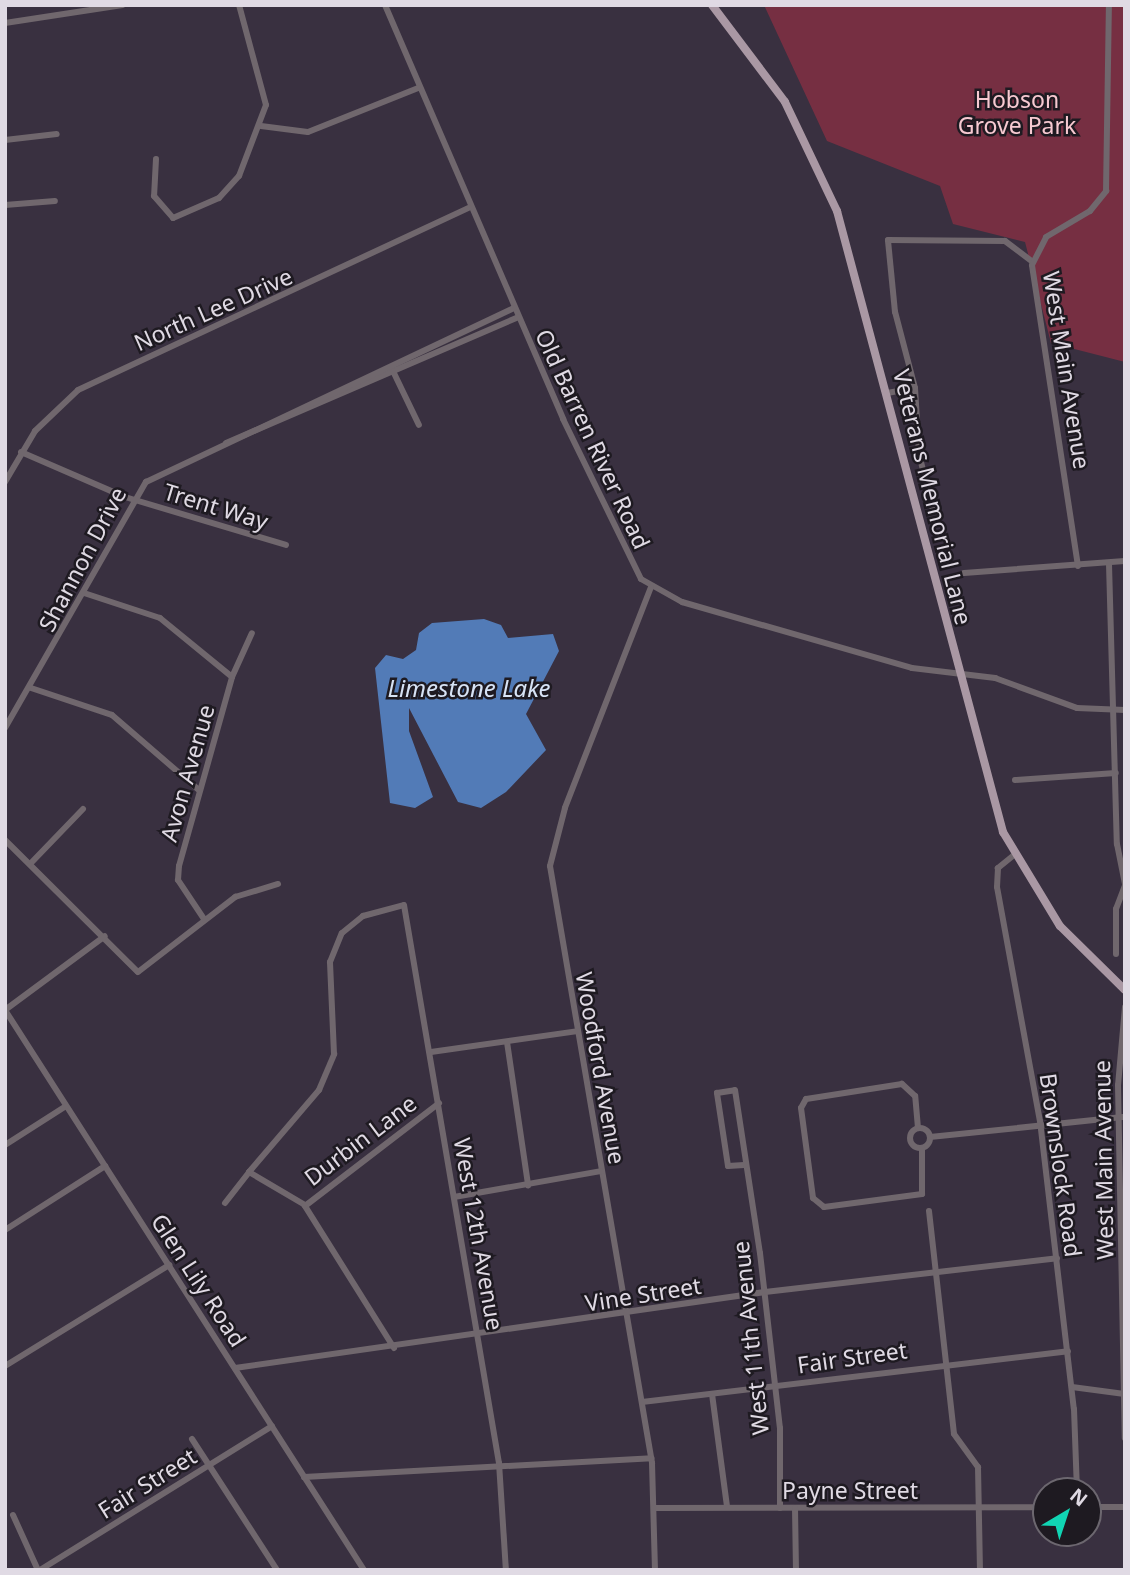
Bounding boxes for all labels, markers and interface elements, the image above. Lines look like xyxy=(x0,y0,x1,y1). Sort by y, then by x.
park label: Hobson Grove Park xyxy=(958,85,1076,139)
street label: North Lee Drive xyxy=(130,262,296,356)
street label: West Main Avenue xyxy=(1038,269,1096,471)
street label: Old Barren River Road xyxy=(530,325,656,553)
street label: Veterans Memorial Lane xyxy=(888,366,978,628)
street label: Trent Way xyxy=(160,477,272,535)
street label: Shannon Drive xyxy=(32,482,132,636)
water label: Limestone Lake xyxy=(387,674,551,702)
street label: Avon Avenue xyxy=(154,701,220,845)
street label: Woodford Avenue xyxy=(571,970,631,1166)
street label: West Main Avenue xyxy=(1087,1060,1119,1260)
street label: Brownslock Road xyxy=(1034,1071,1088,1259)
street label: Durbin Lane xyxy=(299,1089,421,1191)
street label: West 12th Avenue xyxy=(448,1136,510,1332)
street label: Glen Lily Road xyxy=(146,1208,252,1352)
street label: West 11th Avenue xyxy=(726,1240,774,1436)
street label: Vine Street xyxy=(583,1271,703,1317)
street label: Fair Street xyxy=(795,1336,909,1378)
street label: Fair Street xyxy=(93,1442,201,1524)
street label: Payne Street xyxy=(782,1476,918,1504)
north arrow xyxy=(1032,1477,1102,1547)
text: N xyxy=(1065,1482,1093,1512)

